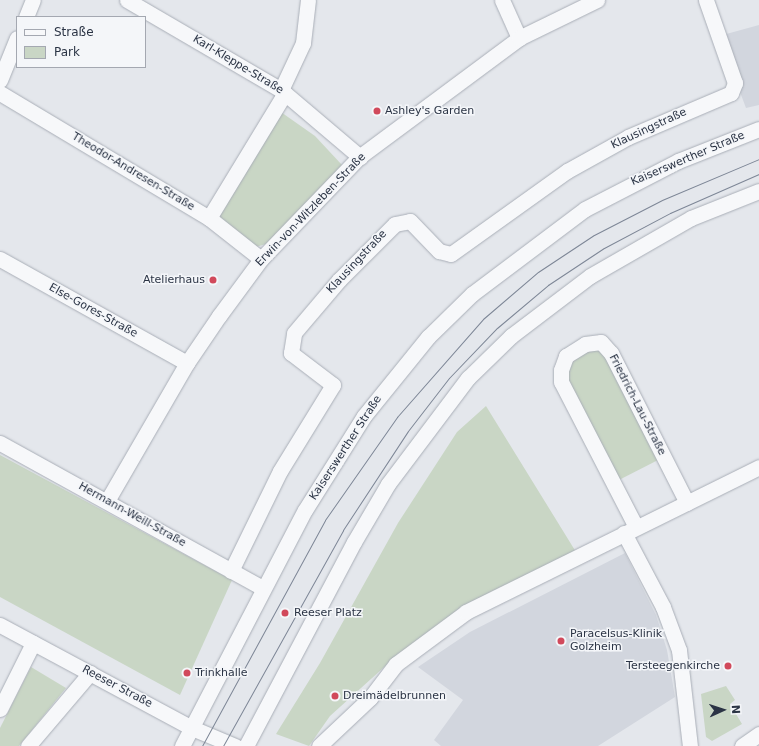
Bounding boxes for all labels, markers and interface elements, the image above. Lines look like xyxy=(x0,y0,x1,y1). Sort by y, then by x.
legend xyxy=(16,16,146,68)
text: Straße xyxy=(54,25,94,39)
street label: Karl-Kleppe-Straße xyxy=(190,33,286,97)
text: Park xyxy=(54,45,80,59)
place label: Ashley's Garden xyxy=(385,104,474,118)
marker: Ashley's Garden xyxy=(372,106,382,116)
street label: Klausingstraße xyxy=(609,106,689,152)
street label: Kaiserswerther Straße xyxy=(629,129,747,189)
street label: Theodor-Andresen-Straße xyxy=(69,130,197,214)
street label: Erwin-von-Witzleben-Straße xyxy=(253,151,369,269)
street label: Klausingstraße xyxy=(324,228,390,296)
place label: Atelierhaus xyxy=(143,273,205,287)
marker: Atelierhaus xyxy=(208,275,218,285)
street label: Else-Gores-Straße xyxy=(46,281,140,341)
street label: Friedrich-Lau-Straße xyxy=(606,352,668,458)
street label: Kaiserswerther Straße xyxy=(307,393,385,503)
street label: Hermann-Weill-Straße xyxy=(76,480,188,550)
place label: Reeser Platz xyxy=(294,606,362,620)
marker: Reeser Platz xyxy=(279,607,291,619)
place label: Paracelsus-Klinik Golzheim xyxy=(570,628,662,654)
marker: Paracelsus-Klinik Golzheim xyxy=(555,635,567,647)
place label: Tersteegenkirche xyxy=(626,659,720,673)
marker: Tersteegenkirche xyxy=(723,661,733,671)
street label: Reeser Straße xyxy=(80,663,154,711)
place label: Trinkhalle xyxy=(195,666,248,680)
marker: Trinkhalle xyxy=(182,668,192,678)
place label: Dreimädelbrunnen xyxy=(343,689,446,703)
north arrow xyxy=(703,690,743,730)
marker: Dreimädelbrunnen xyxy=(330,691,340,701)
text: N xyxy=(729,704,742,714)

